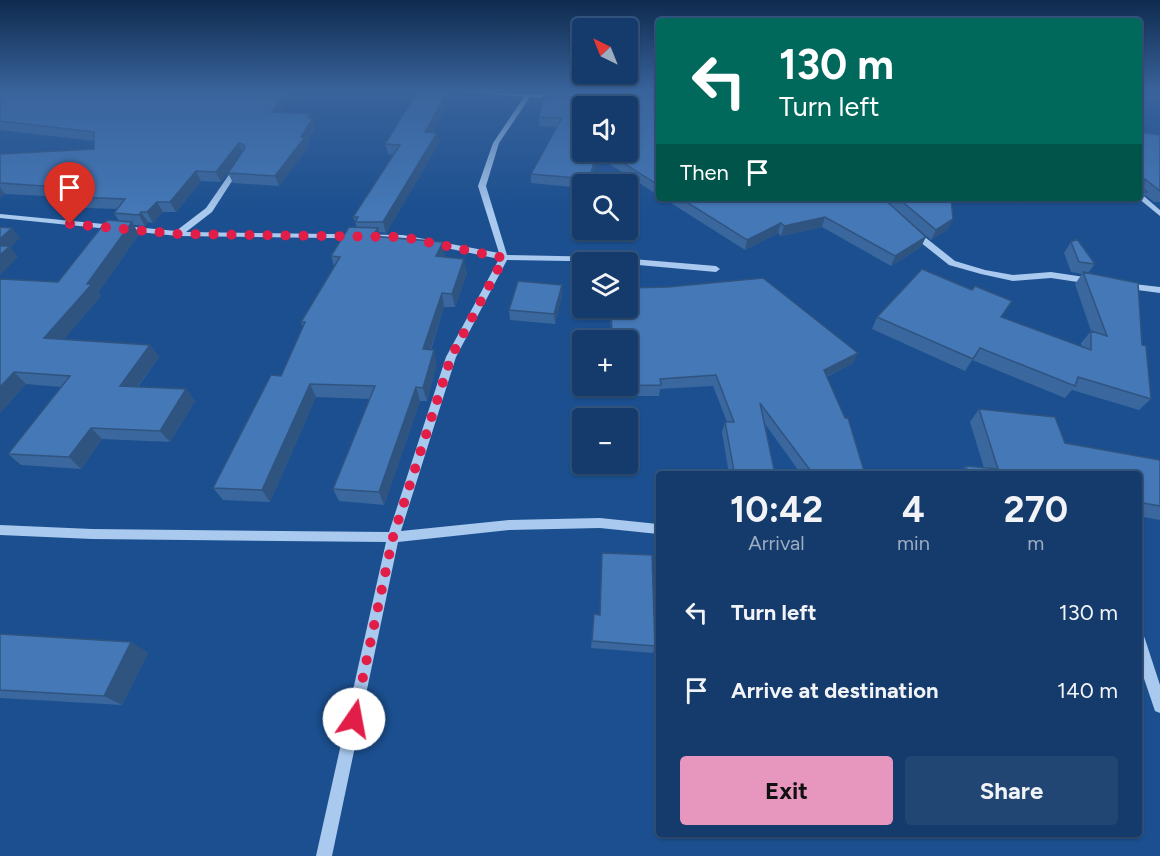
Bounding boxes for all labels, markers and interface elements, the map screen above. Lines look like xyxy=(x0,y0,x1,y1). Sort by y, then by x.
north arrow xyxy=(572,18,638,84)
map controls xyxy=(572,18,638,474)
text: 130 m xyxy=(779,39,894,90)
icon: left xyxy=(680,42,758,120)
text: Turn left xyxy=(779,90,879,123)
button: sound xyxy=(572,96,638,162)
icon: arrive xyxy=(741,156,774,189)
text: Then xyxy=(680,159,729,186)
pin xyxy=(44,162,95,224)
icon: arrive xyxy=(53,171,86,204)
button: search xyxy=(572,174,638,240)
button: layers xyxy=(572,252,638,318)
button: + xyxy=(572,330,638,396)
button: − xyxy=(572,408,638,474)
text: 10:42 xyxy=(730,488,823,531)
text: 4 xyxy=(902,488,925,531)
text: 270 xyxy=(1004,488,1068,531)
text: Arrival xyxy=(748,531,805,555)
text: min xyxy=(897,531,930,555)
text: m xyxy=(1027,531,1044,555)
icon: left xyxy=(680,596,713,629)
text: Turn left xyxy=(731,599,817,626)
text: 130 m xyxy=(1059,599,1118,626)
icon: arrive xyxy=(680,674,713,707)
text: Arrive at destination xyxy=(731,677,939,704)
text: 140 m xyxy=(1057,677,1118,704)
position arrow xyxy=(322,687,386,751)
button: Exit xyxy=(680,756,893,825)
button: Share xyxy=(905,756,1118,825)

